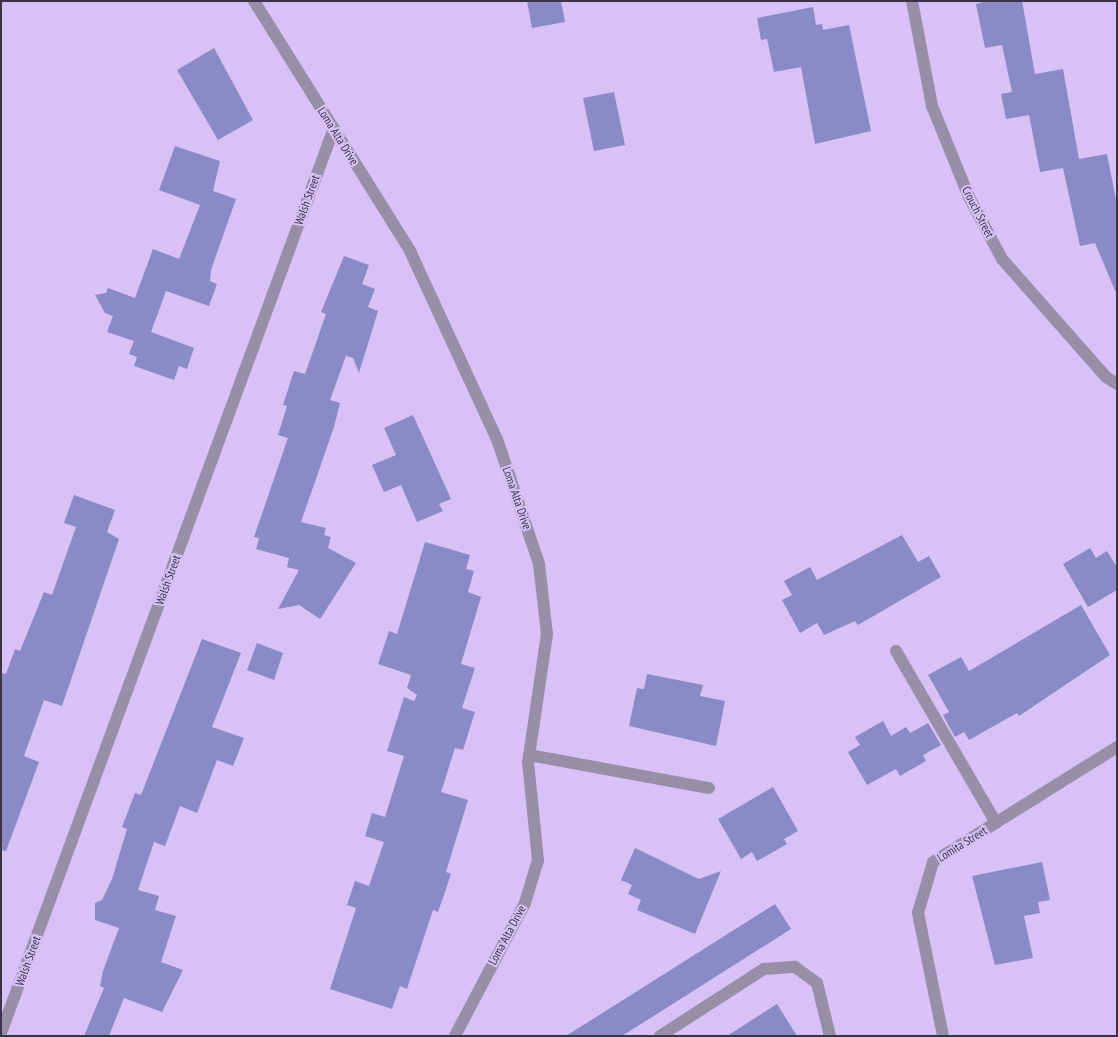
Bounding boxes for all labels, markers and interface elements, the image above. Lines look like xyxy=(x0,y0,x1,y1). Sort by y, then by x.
street label: Loma Alta Drive xyxy=(314,104,362,168)
street label: Walsh Street xyxy=(291,173,323,227)
street label: Crouch Street xyxy=(959,184,997,240)
street label: Loma Alta Drive xyxy=(499,465,535,531)
street label: Walsh Street xyxy=(152,553,184,607)
street label: Lomita Street xyxy=(935,823,989,865)
street label: Loma Alta Drive xyxy=(485,903,529,967)
street label: Walsh Street xyxy=(12,934,44,988)

